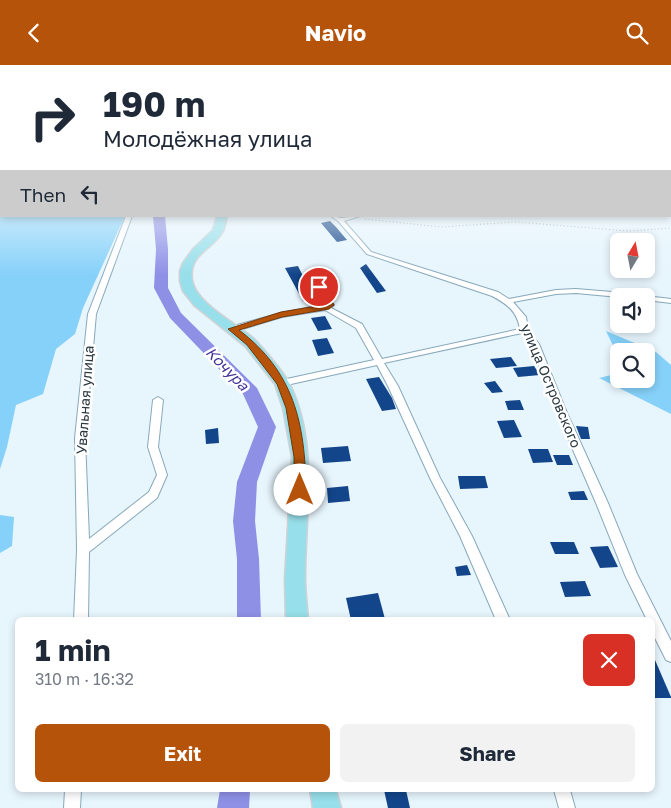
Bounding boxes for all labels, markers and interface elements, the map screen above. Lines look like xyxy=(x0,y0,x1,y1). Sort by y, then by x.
icon: back xyxy=(20,19,48,47)
text: Navio xyxy=(305,19,366,46)
icon: search xyxy=(623,19,651,47)
text: 190 m xyxy=(103,83,205,125)
icon: right xyxy=(20,85,85,150)
text: Молодёжная улица xyxy=(103,125,312,152)
icon: left xyxy=(76,180,104,208)
text: Then xyxy=(20,183,66,206)
north arrow xyxy=(610,233,655,277)
map controls xyxy=(610,233,655,388)
pin xyxy=(298,266,340,308)
icon: arrive xyxy=(305,273,333,301)
button: sound xyxy=(610,288,655,333)
street label: улица Островского xyxy=(518,321,585,450)
water label: Кочура xyxy=(202,343,253,395)
button: search xyxy=(610,343,655,388)
street label: Увальная улица xyxy=(72,345,97,455)
position arrow xyxy=(273,463,325,515)
text: 1 min xyxy=(35,632,111,668)
button: close xyxy=(583,634,635,686)
text: 310 m · 16:32 xyxy=(35,669,134,689)
button: Exit xyxy=(35,724,330,782)
button: Share xyxy=(340,724,635,782)

